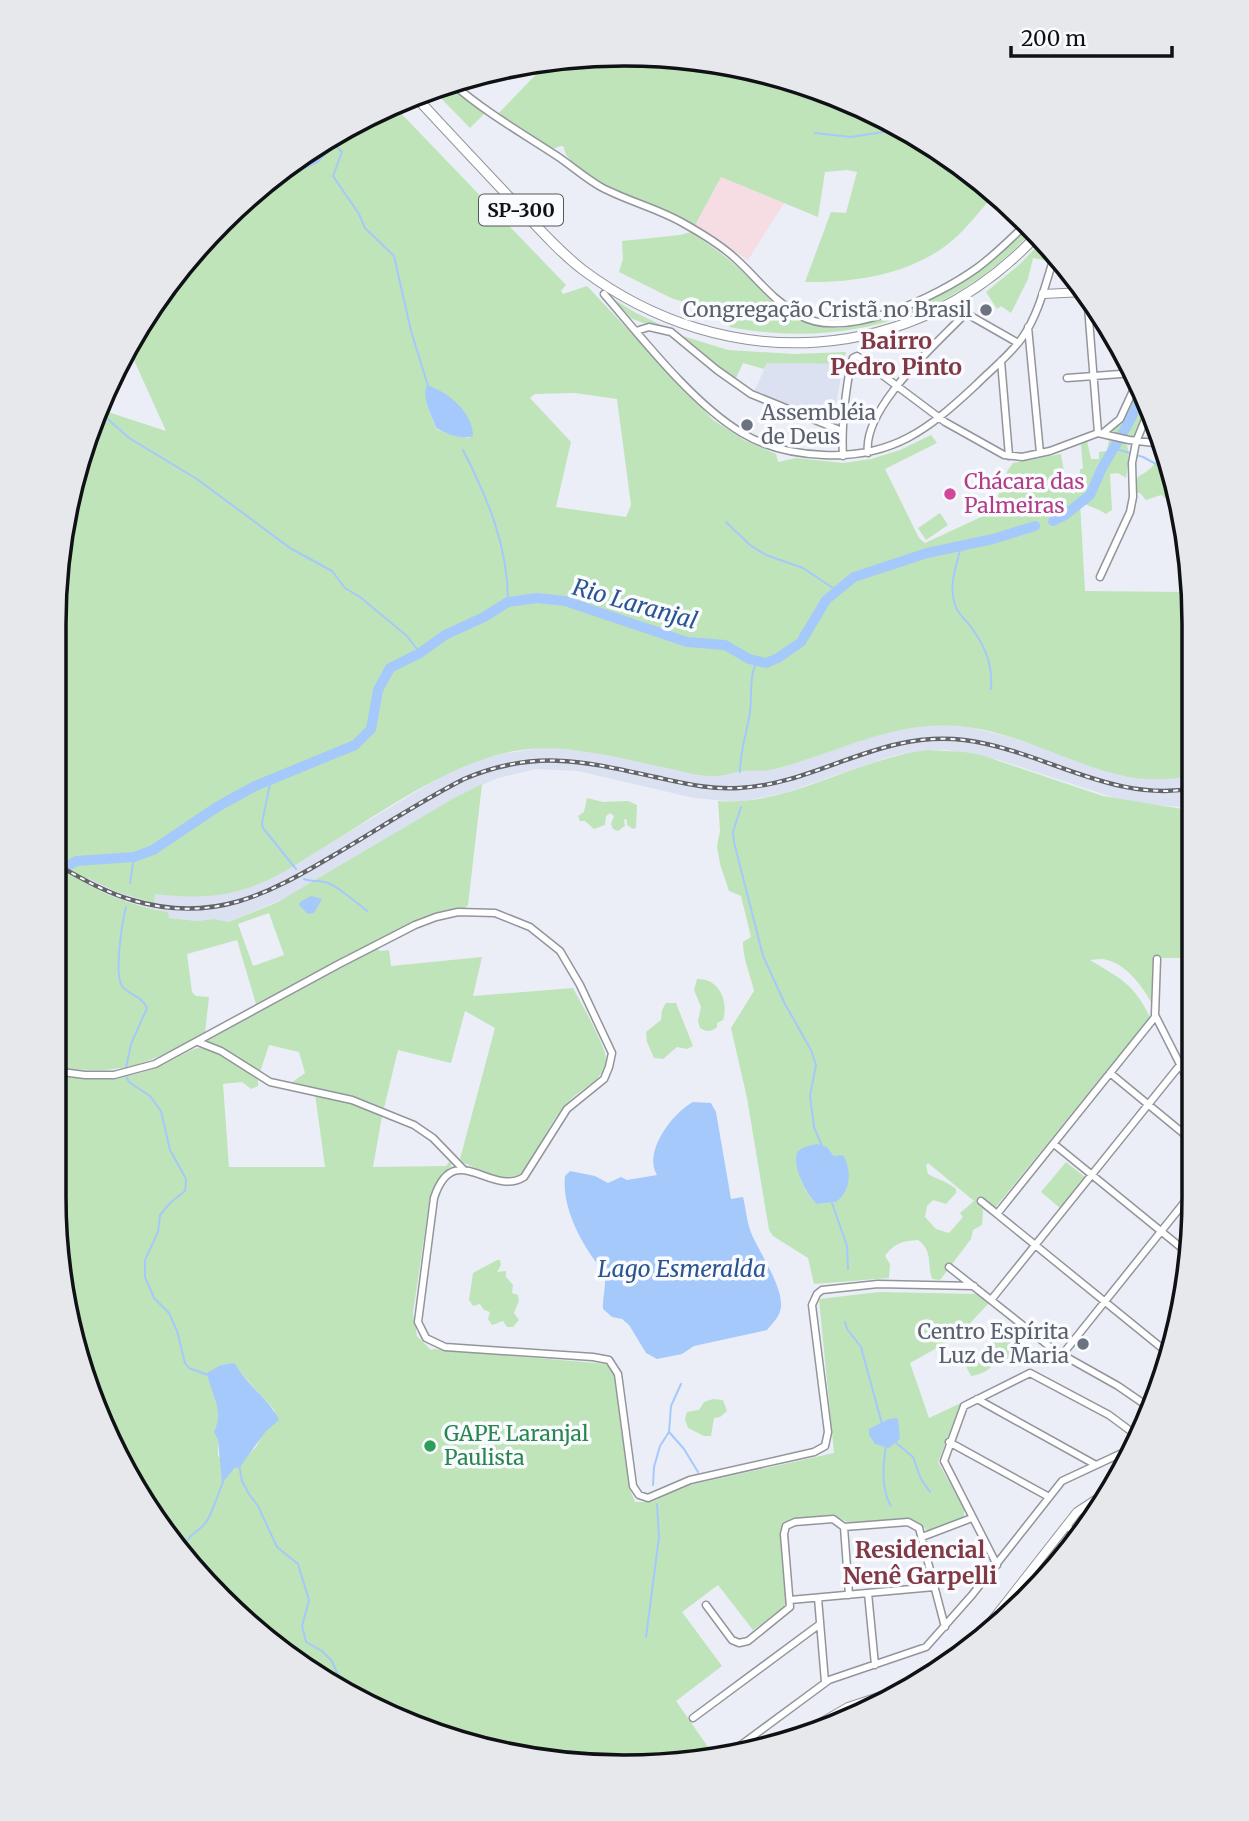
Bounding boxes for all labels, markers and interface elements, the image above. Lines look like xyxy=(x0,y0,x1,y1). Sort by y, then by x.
scale bar xyxy=(1011,14,1172,58)
text: 200 m xyxy=(1021,25,1086,52)
road number: SP-300 xyxy=(479,194,563,226)
place label: Congregação Cristã no Brasil xyxy=(683,296,972,323)
marker: Congregação Cristã no Brasil xyxy=(978,302,994,318)
district label: Bairro Pedro Pinto xyxy=(830,326,962,381)
place label: Assembléia de Deus xyxy=(760,399,876,450)
marker: Assembléia de Deus xyxy=(739,417,755,433)
place label: Chácara das Palmeiras xyxy=(964,468,1085,519)
marker: Chácara das Palmeiras xyxy=(942,486,958,502)
water label: Rio Laranjal xyxy=(569,572,701,635)
water label: Lago Esmeralda xyxy=(598,1254,766,1283)
place label: Centro Espírita Luz de Maria xyxy=(918,1318,1069,1369)
marker: Centro Espírita Luz de Maria xyxy=(1075,1336,1091,1352)
place label: GAPE Laranjal Paulista xyxy=(444,1420,589,1471)
marker: GAPE Laranjal Paulista xyxy=(422,1438,438,1454)
district label: Residencial Nenê Garpelli xyxy=(843,1535,997,1590)

